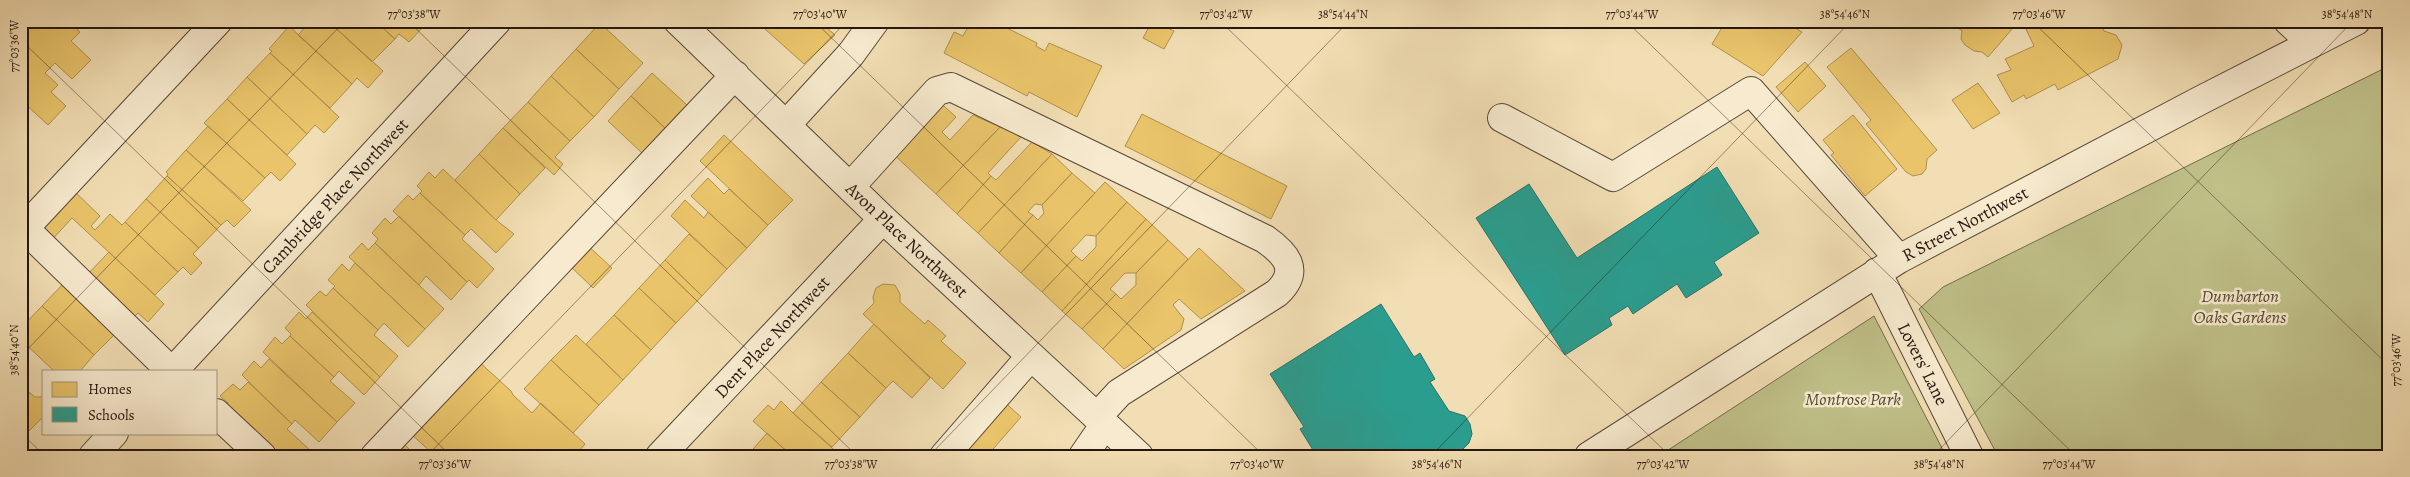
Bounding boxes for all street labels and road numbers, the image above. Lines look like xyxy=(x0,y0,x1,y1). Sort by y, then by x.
street label: Cambridge Place Northwest xyxy=(256,113,414,279)
street label: Avon Place Northwest xyxy=(840,176,973,303)
street label: R Street Northwest xyxy=(1898,181,2032,267)
street label: Dent Place Northwest xyxy=(709,271,835,403)
street label: Lovers' Lane xyxy=(1892,319,1954,409)

